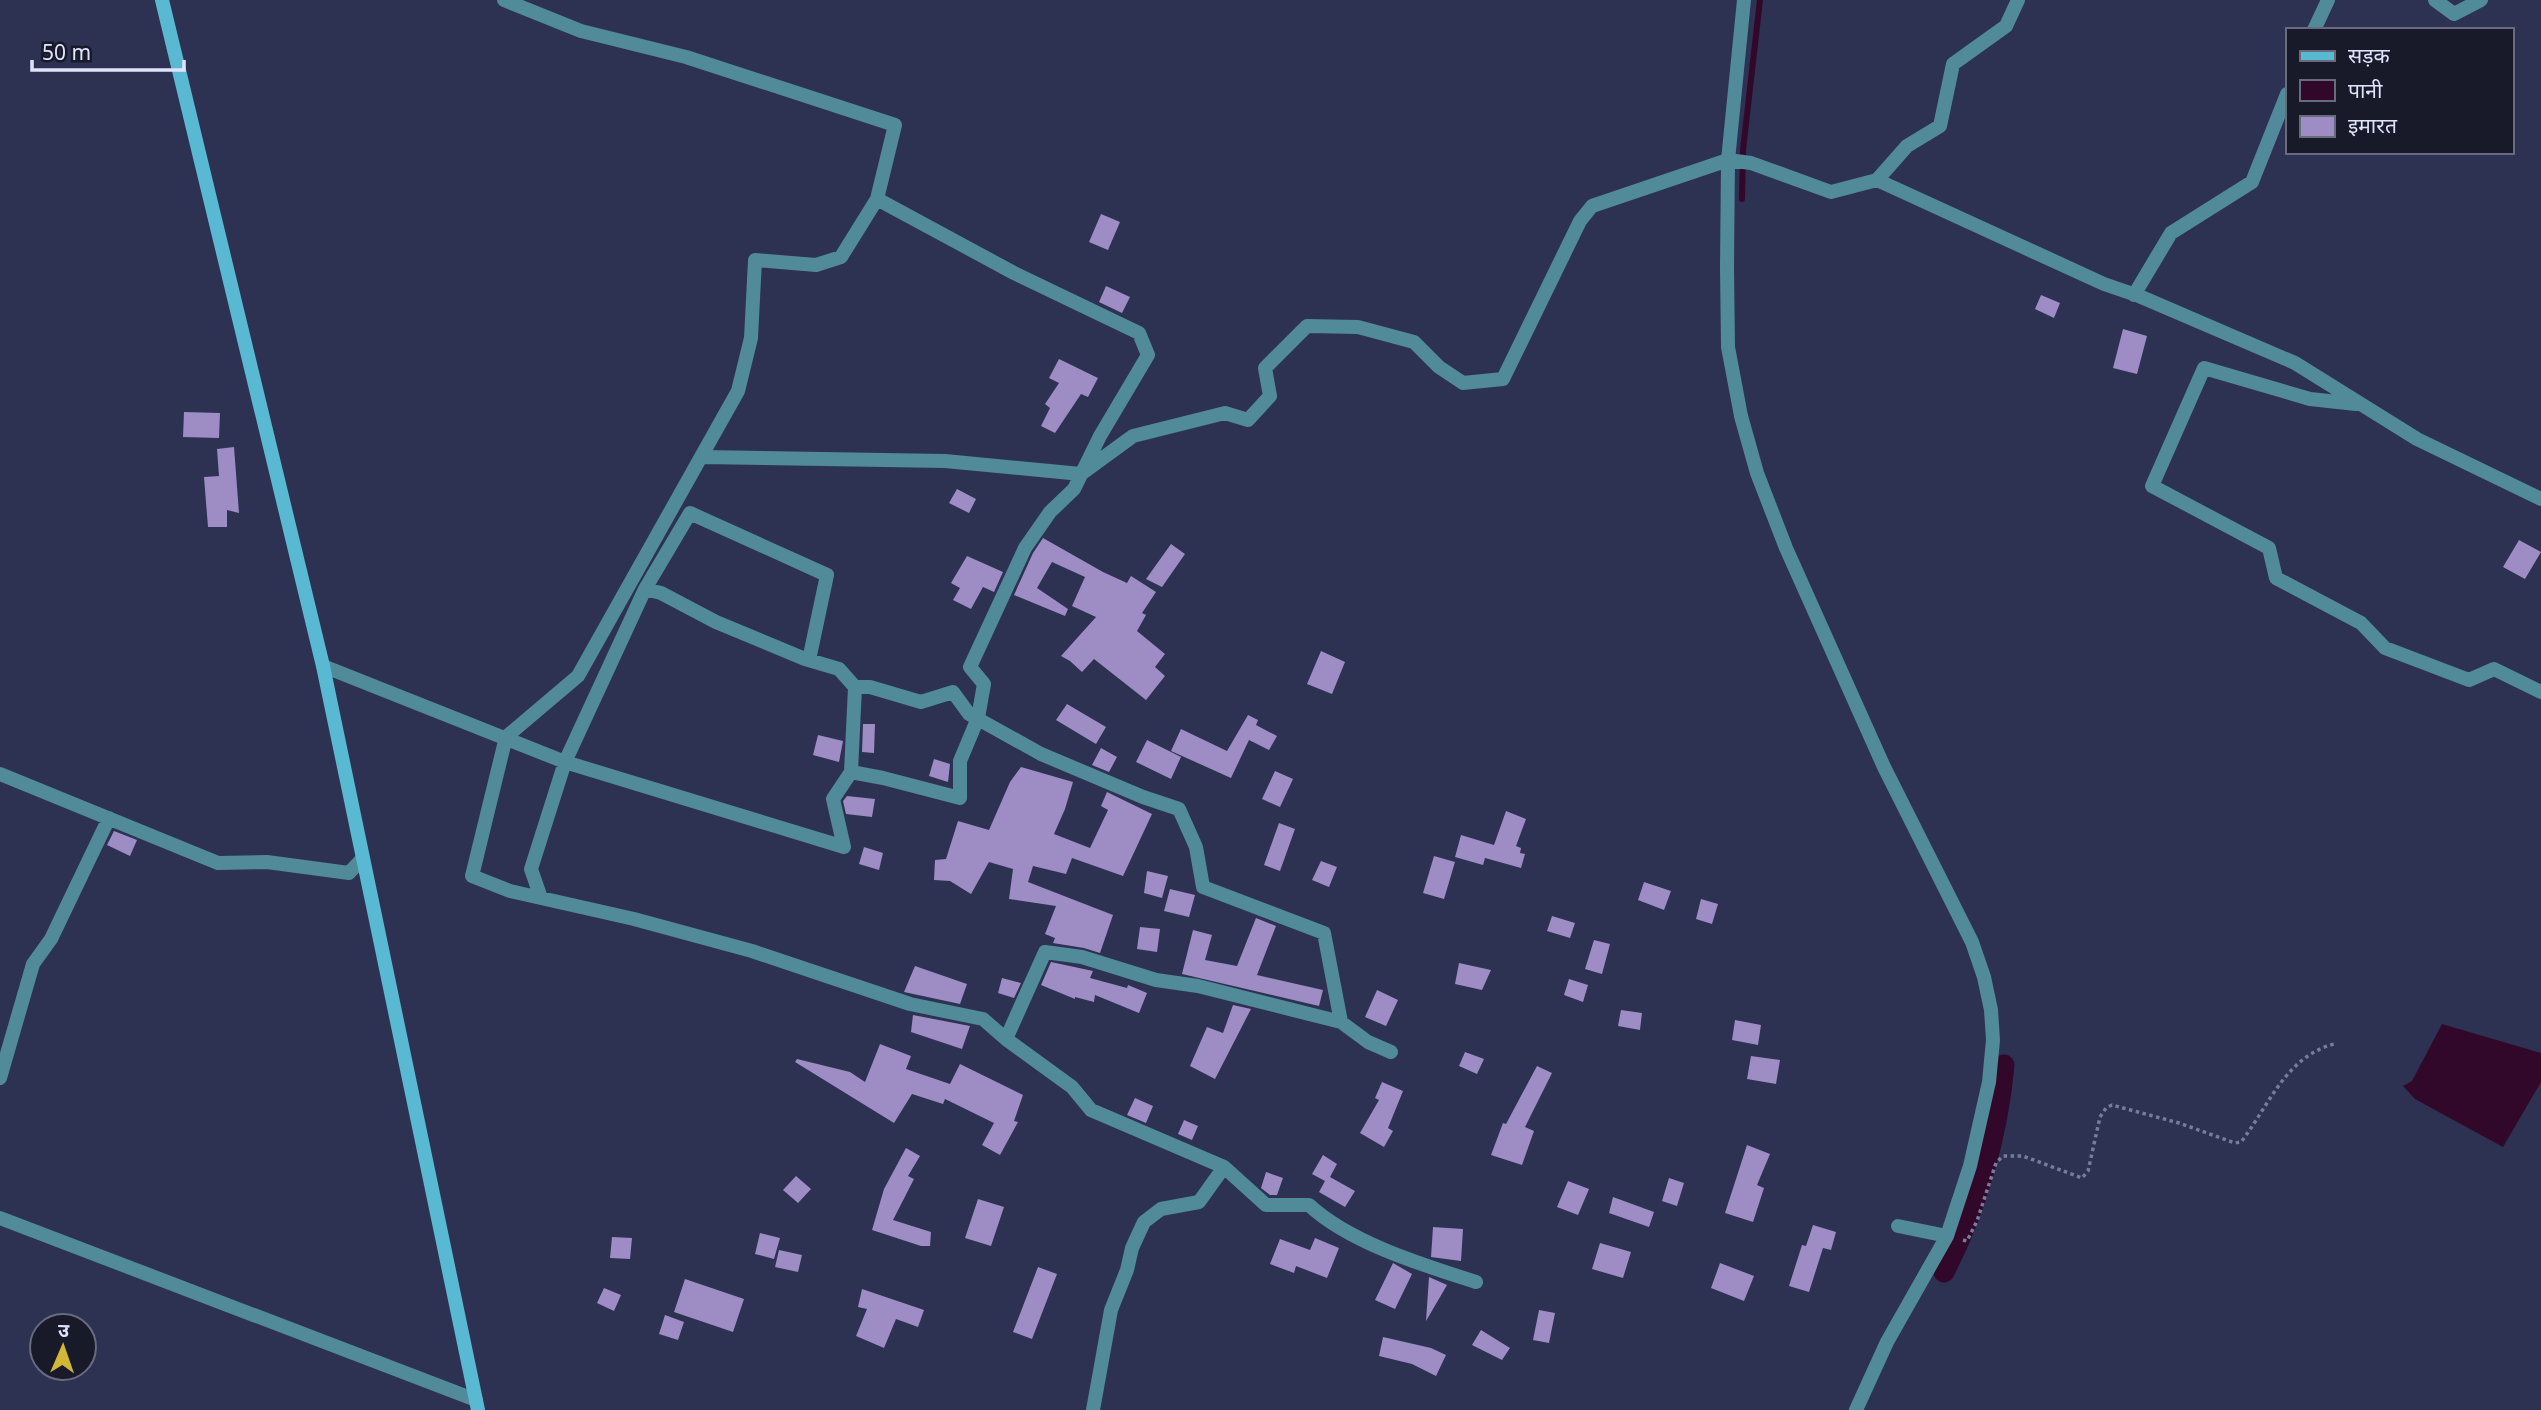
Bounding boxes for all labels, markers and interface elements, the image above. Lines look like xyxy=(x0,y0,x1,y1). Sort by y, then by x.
scale bar xyxy=(32,28,184,72)
legend xyxy=(2286,28,2513,154)
text: 50 m xyxy=(42,38,91,66)
text: सड़क xyxy=(2348,41,2390,69)
text: पानी xyxy=(2348,76,2383,104)
text: इमारत xyxy=(2348,111,2398,139)
north arrow xyxy=(28,1312,98,1382)
text: उ xyxy=(58,1317,70,1343)

